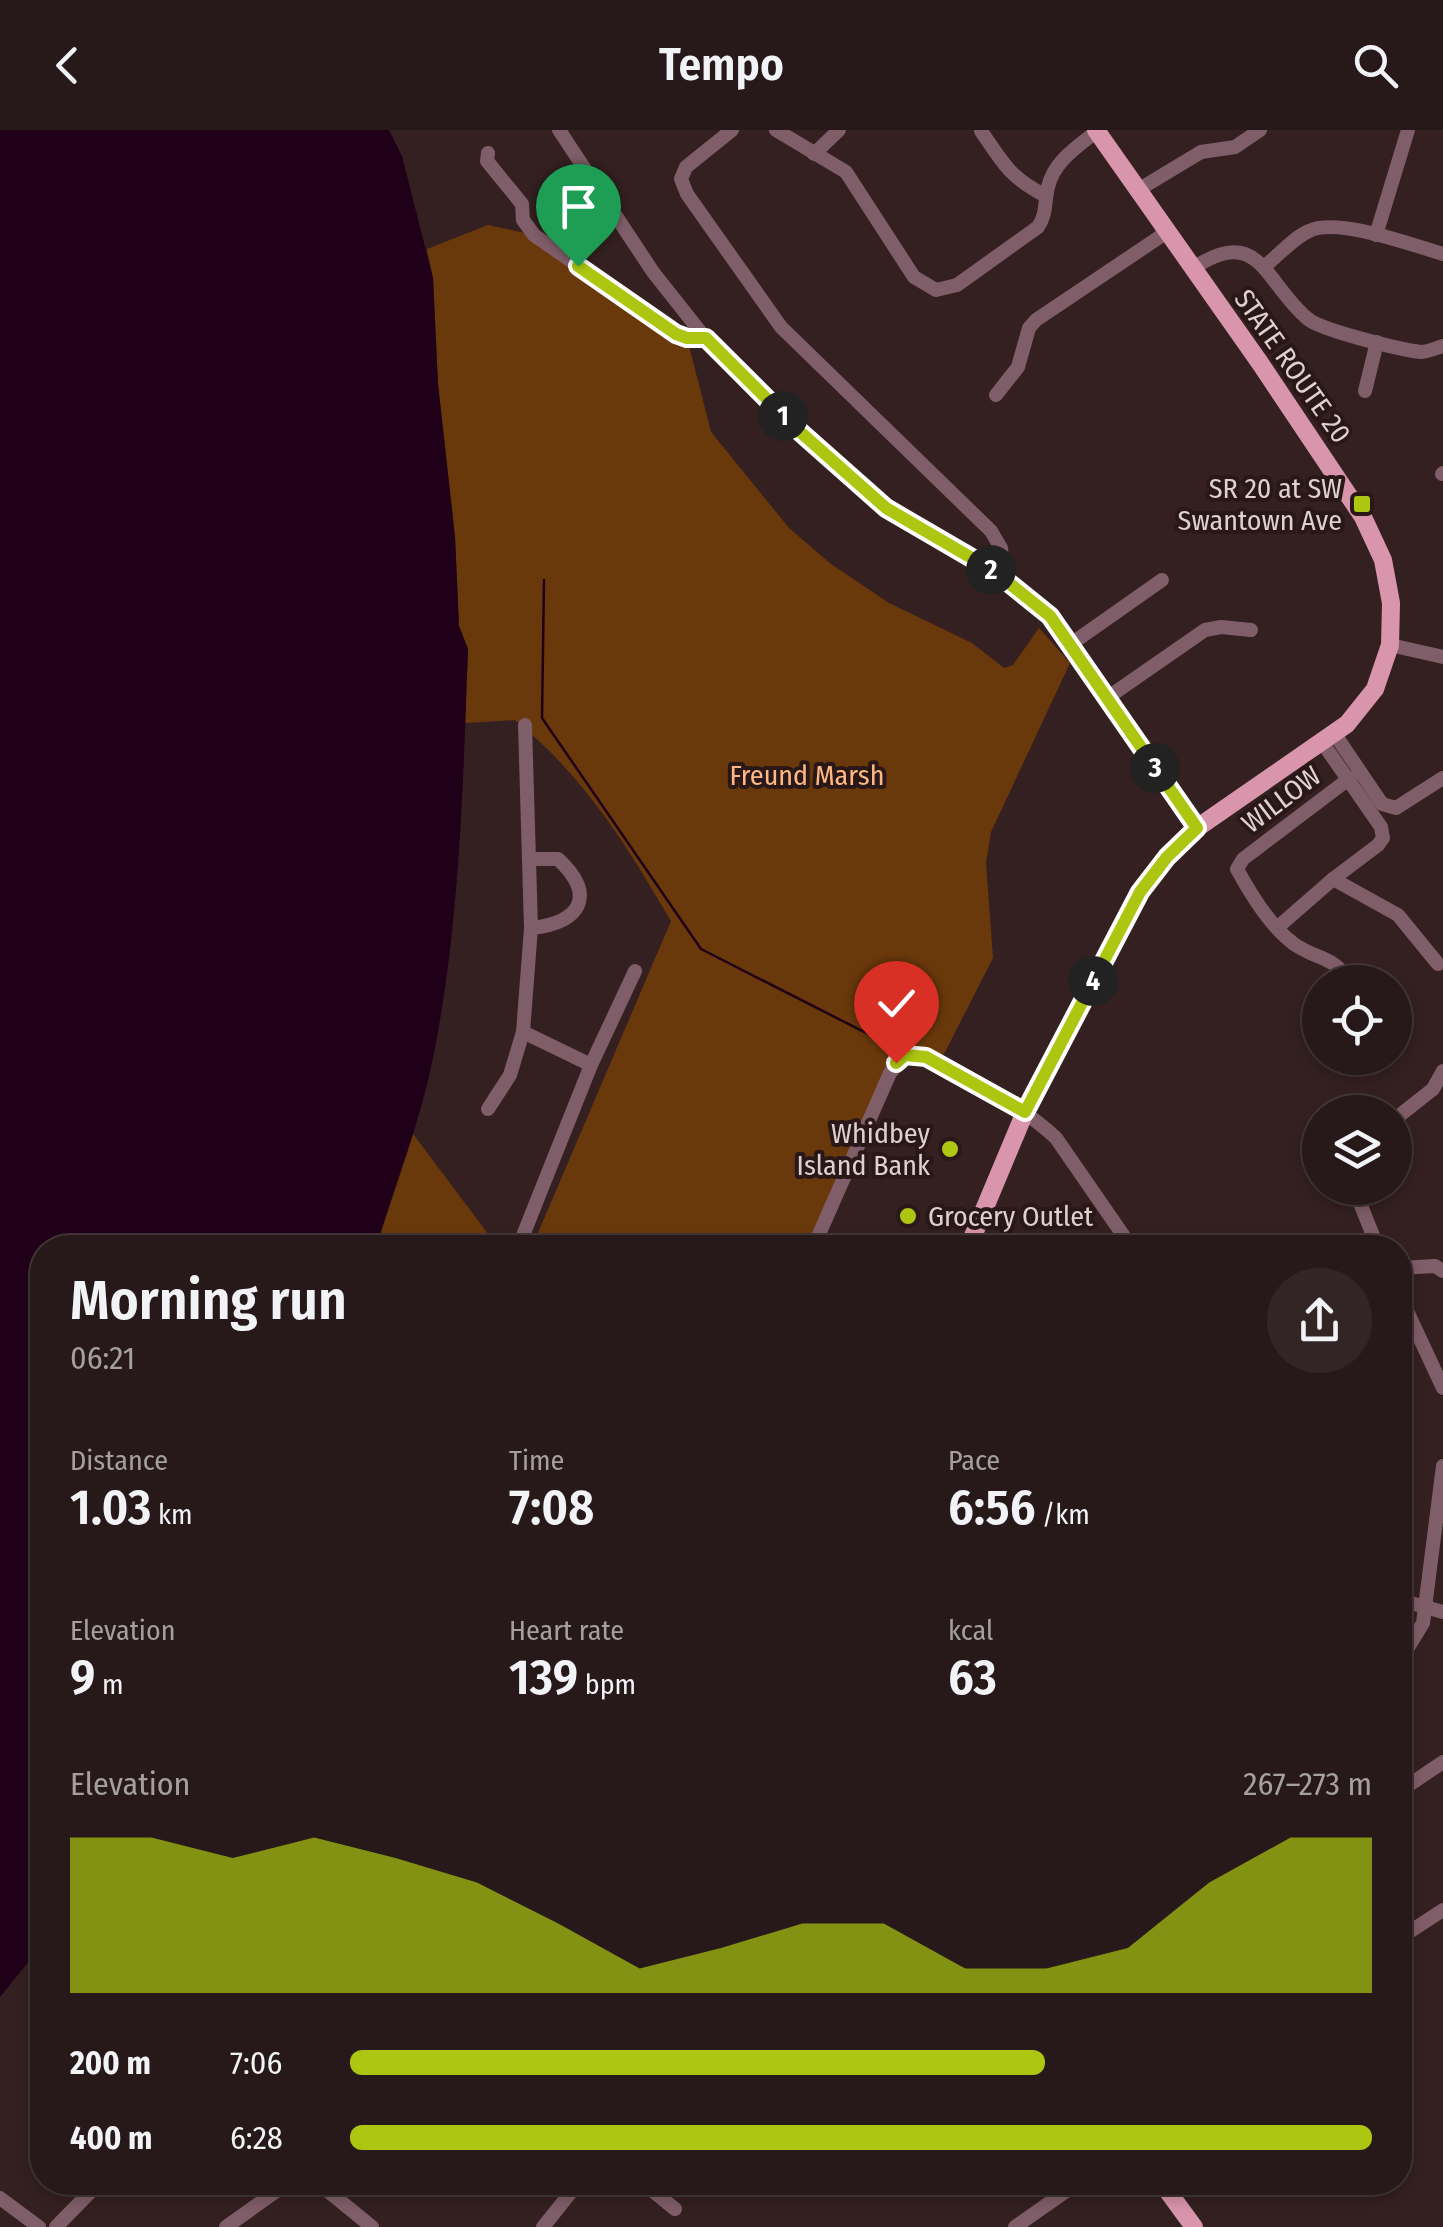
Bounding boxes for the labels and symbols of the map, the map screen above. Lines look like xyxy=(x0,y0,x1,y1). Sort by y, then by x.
pin xyxy=(536,164,621,267)
street label: STATE ROUTE 20 xyxy=(1228,283,1358,449)
pin: 1 xyxy=(758,391,808,441)
place label: SR 20 at SW Swantown Ave xyxy=(1178,472,1342,537)
marker: SR 20 at SW Swantown Ave xyxy=(1351,493,1373,515)
pin: 2 xyxy=(966,545,1016,595)
pin: 3 xyxy=(1130,743,1180,793)
park label: Freund Marsh xyxy=(730,759,884,792)
street label: WILLOW xyxy=(1235,759,1327,840)
pin: 4 xyxy=(1068,956,1118,1006)
pin xyxy=(854,961,939,1064)
place label: Whidbey Island Bank xyxy=(797,1117,931,1182)
marker: Whidbey Island Bank xyxy=(939,1138,961,1160)
place label: Grocery Outlet xyxy=(928,1200,1094,1233)
marker: Grocery Outlet xyxy=(897,1205,919,1227)

